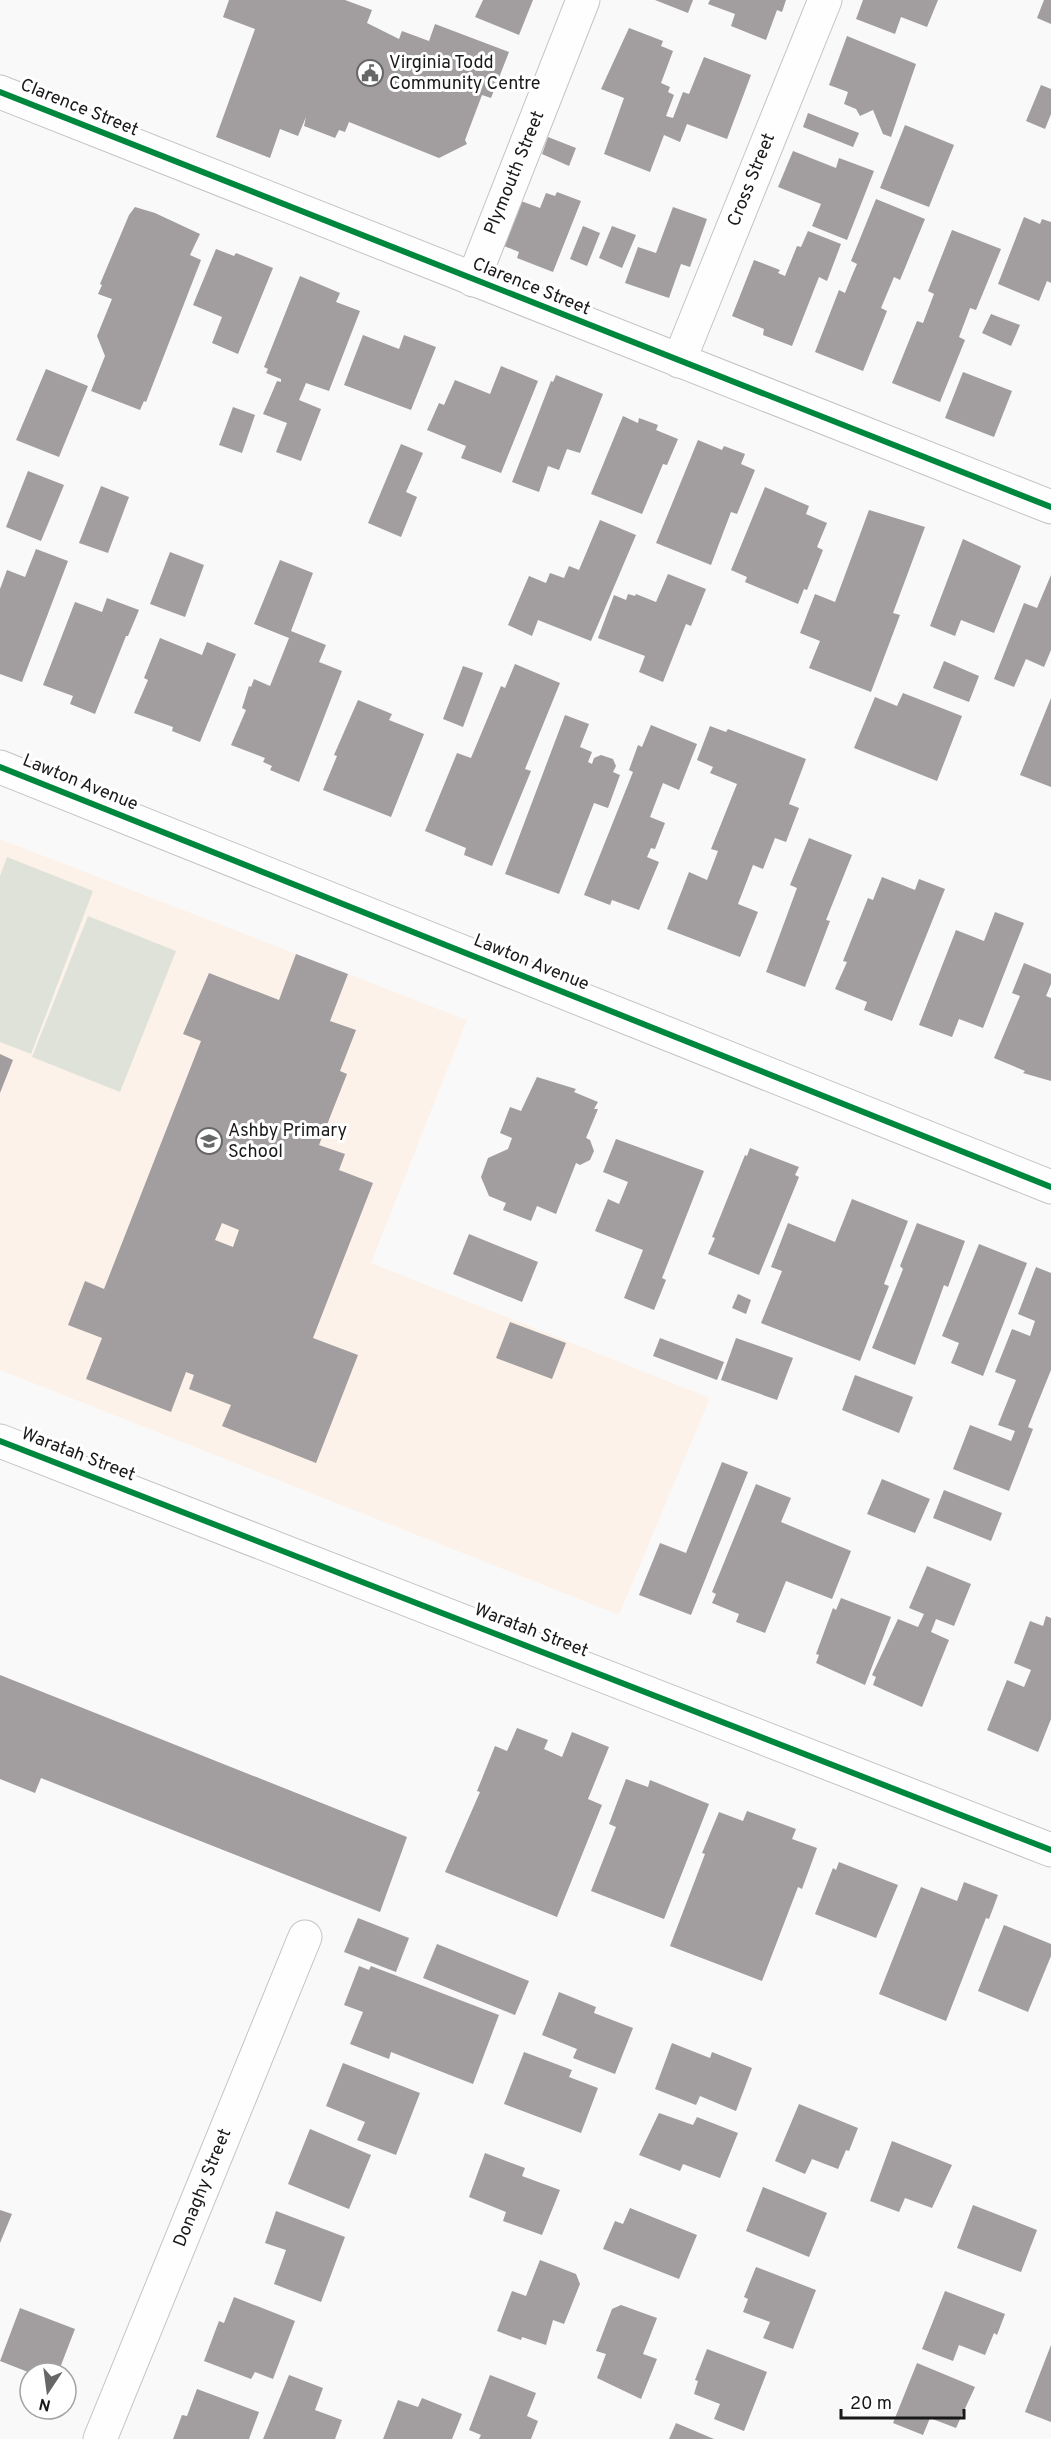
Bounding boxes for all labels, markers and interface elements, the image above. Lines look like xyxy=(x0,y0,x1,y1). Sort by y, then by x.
place label: Virginia Todd Community Centre xyxy=(389,52,540,96)
public building icon: Virginia Todd Community Centre xyxy=(355,58,385,88)
street label: Clarence Street xyxy=(17,74,141,142)
street label: Plymouth Street xyxy=(480,108,550,238)
street label: Cross Street xyxy=(723,130,781,230)
street label: Clarence Street xyxy=(469,253,593,321)
street label: Lawton Avenue xyxy=(19,749,141,817)
street label: Lawton Avenue xyxy=(470,929,592,997)
place label: Ashby Primary School xyxy=(228,1120,347,1164)
school or university icon: Ashby Primary School xyxy=(194,1126,224,1156)
street label: Waratah Street xyxy=(18,1423,138,1487)
street label: Waratah Street xyxy=(471,1599,591,1663)
street label: Donaghy Street xyxy=(169,2125,237,2251)
north arrow xyxy=(18,2361,78,2421)
scale bar xyxy=(841,2382,964,2420)
text: N xyxy=(37,2393,53,2415)
text: 20 m xyxy=(850,2393,892,2416)

